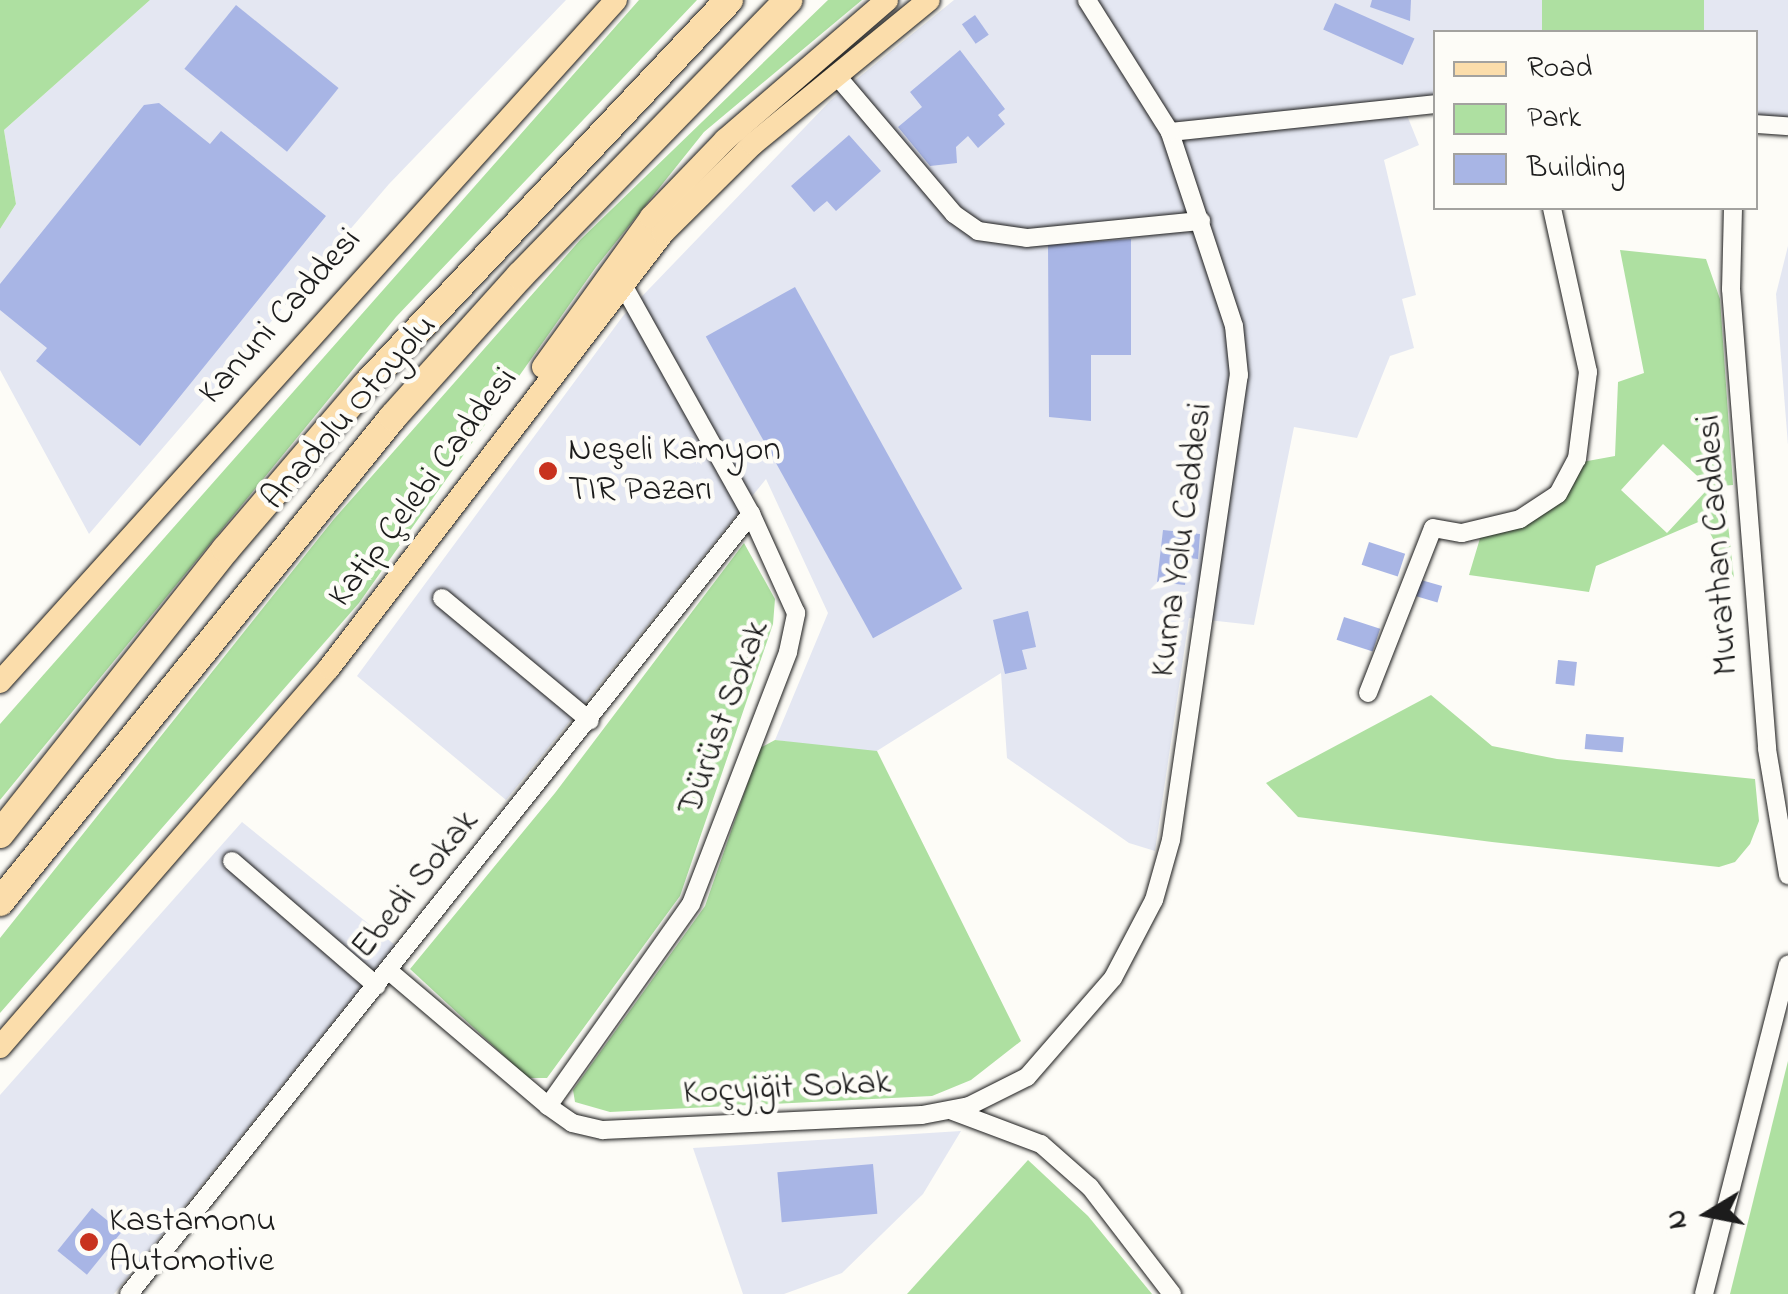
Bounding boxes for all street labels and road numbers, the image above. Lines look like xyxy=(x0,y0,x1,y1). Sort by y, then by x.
street label: Kanuni Caddesi xyxy=(191,220,371,414)
street label: Anadolu Otoyolu xyxy=(254,307,446,519)
street label: Katip Çelebi Caddesi xyxy=(320,360,528,616)
street label: Kurna Yolu Caddesi xyxy=(1143,400,1223,680)
street label: Murathan Caddesi xyxy=(1689,413,1749,677)
street label: Dürüst Sokak xyxy=(670,615,780,821)
street label: Ebedi Sokak xyxy=(343,802,489,968)
street label: Koçyiğit Sokak xyxy=(682,1063,892,1115)

